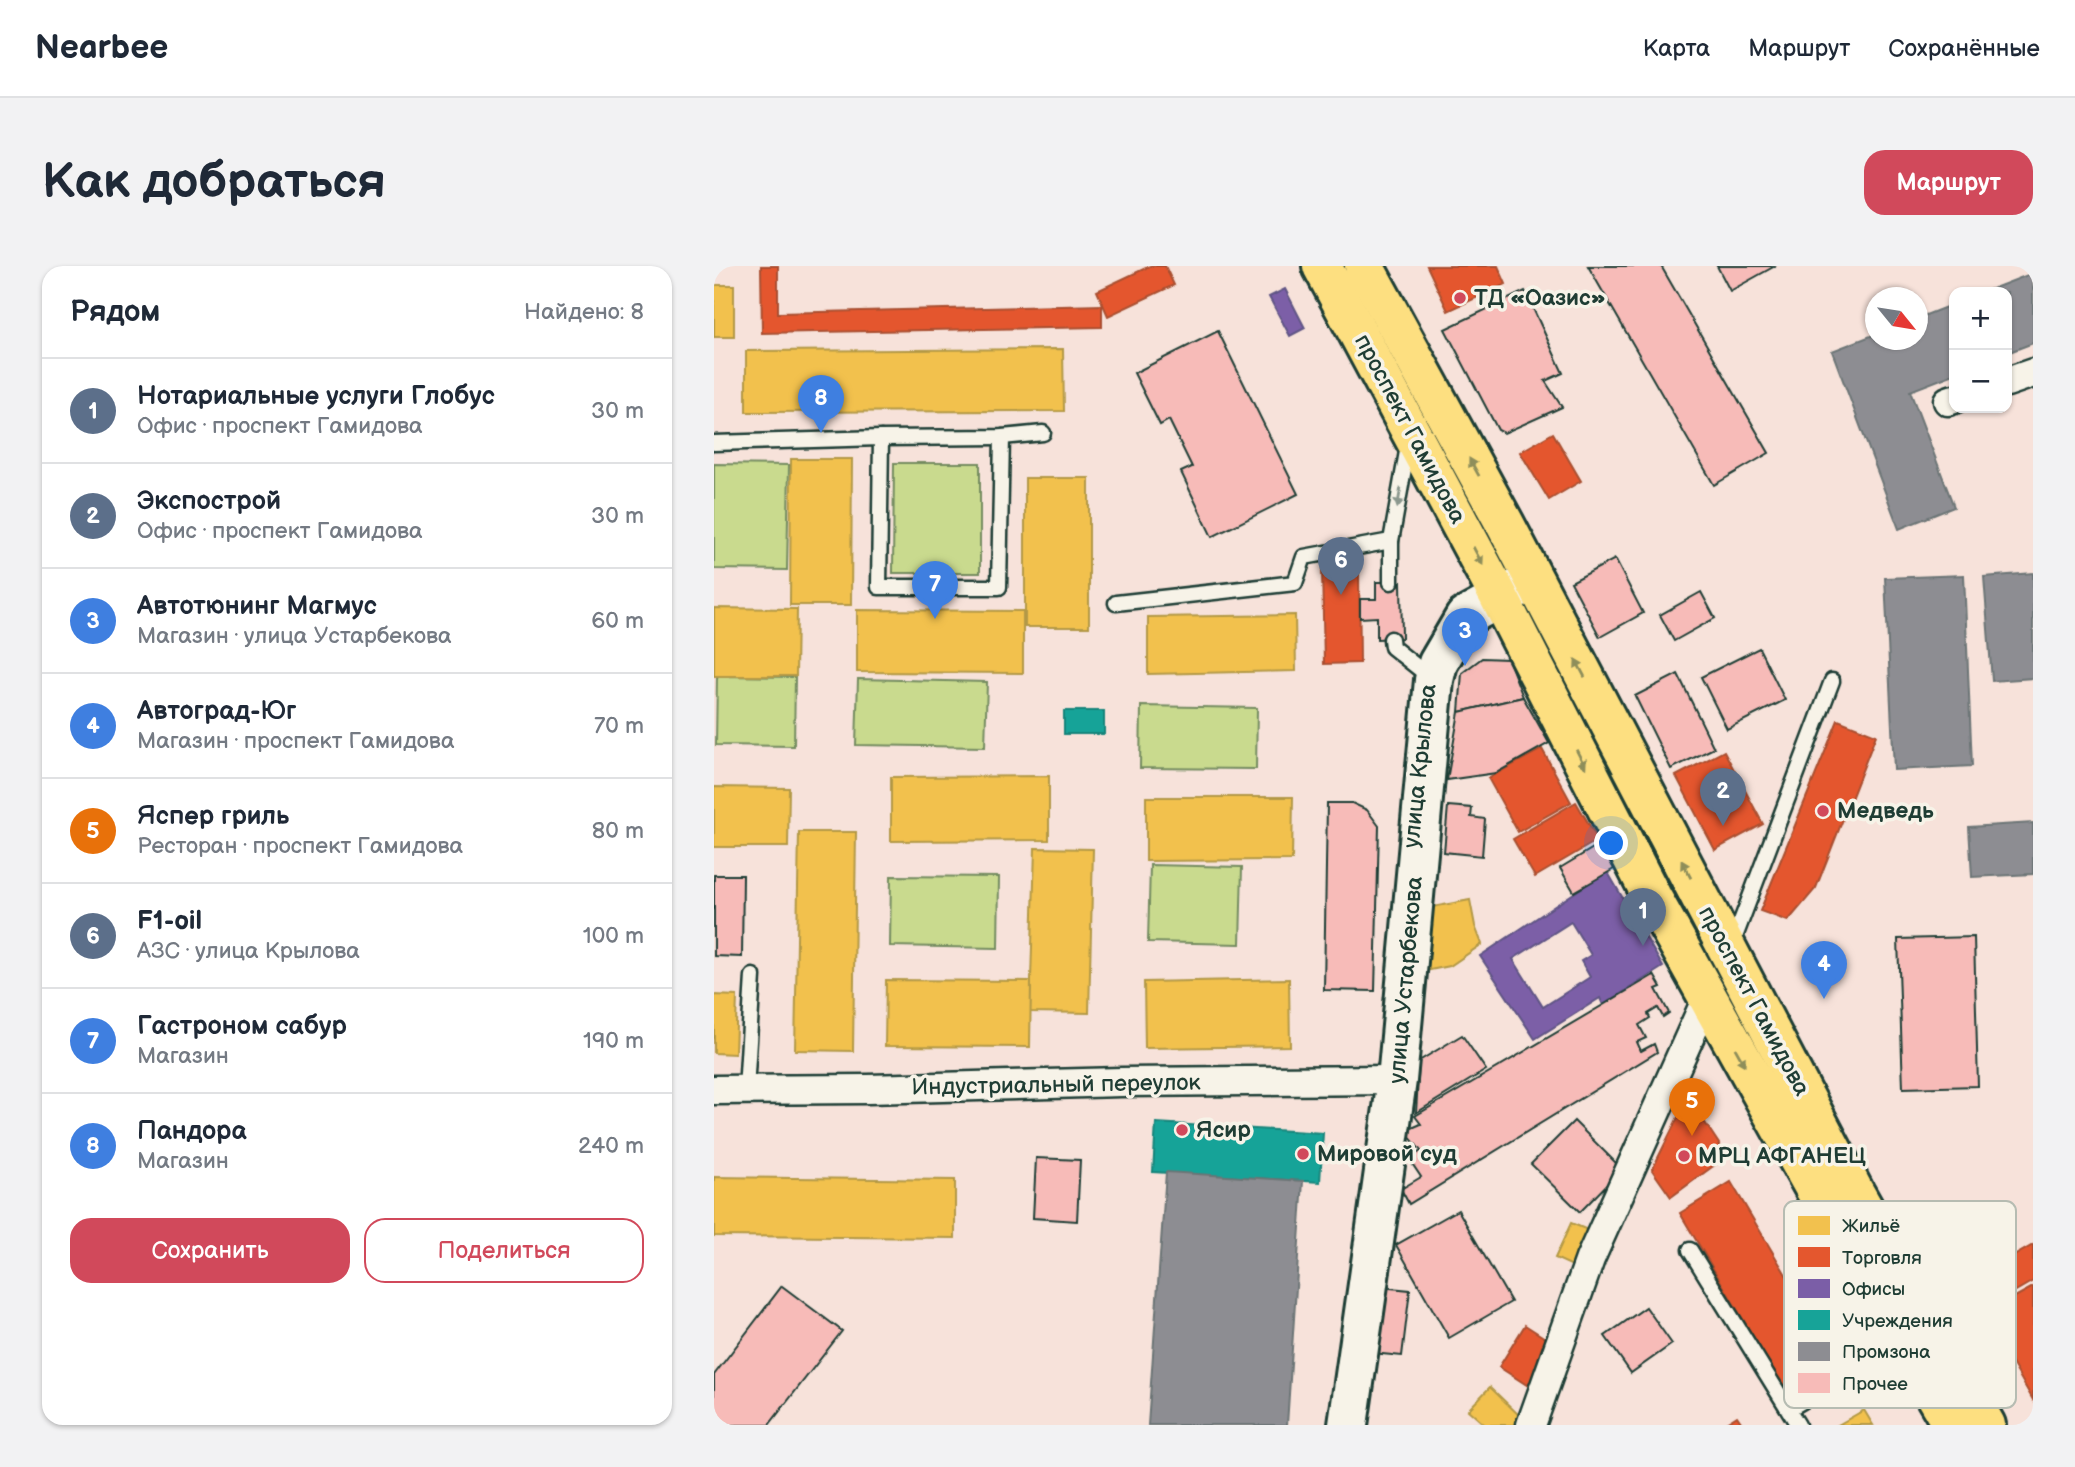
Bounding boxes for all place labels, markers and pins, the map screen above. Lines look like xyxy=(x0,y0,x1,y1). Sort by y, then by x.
place label: ТД «Оазис» xyxy=(1474,284,1606,312)
marker: ТД «Оазис» xyxy=(1452,290,1468,306)
pin: 8 xyxy=(798,375,844,433)
pin: 6 xyxy=(1318,537,1364,595)
pin: 7 xyxy=(912,561,958,619)
pin: 3 xyxy=(1442,608,1488,666)
pin: 2 xyxy=(1700,768,1746,826)
place label: Медведь xyxy=(1837,797,1934,825)
marker: Медведь xyxy=(1815,803,1831,819)
pin: 1 xyxy=(1620,888,1666,946)
pin: 4 xyxy=(1801,941,1847,999)
pin: 5 xyxy=(1669,1078,1715,1136)
place label: Ясир xyxy=(1196,1116,1251,1144)
marker: Ясир xyxy=(1174,1122,1190,1138)
place label: Мировой суд xyxy=(1317,1140,1457,1168)
place label: МРЦ АФГАНЕЦ xyxy=(1698,1142,1866,1170)
marker: Мировой суд xyxy=(1295,1146,1311,1162)
marker: МРЦ АФГАНЕЦ xyxy=(1676,1148,1692,1164)

